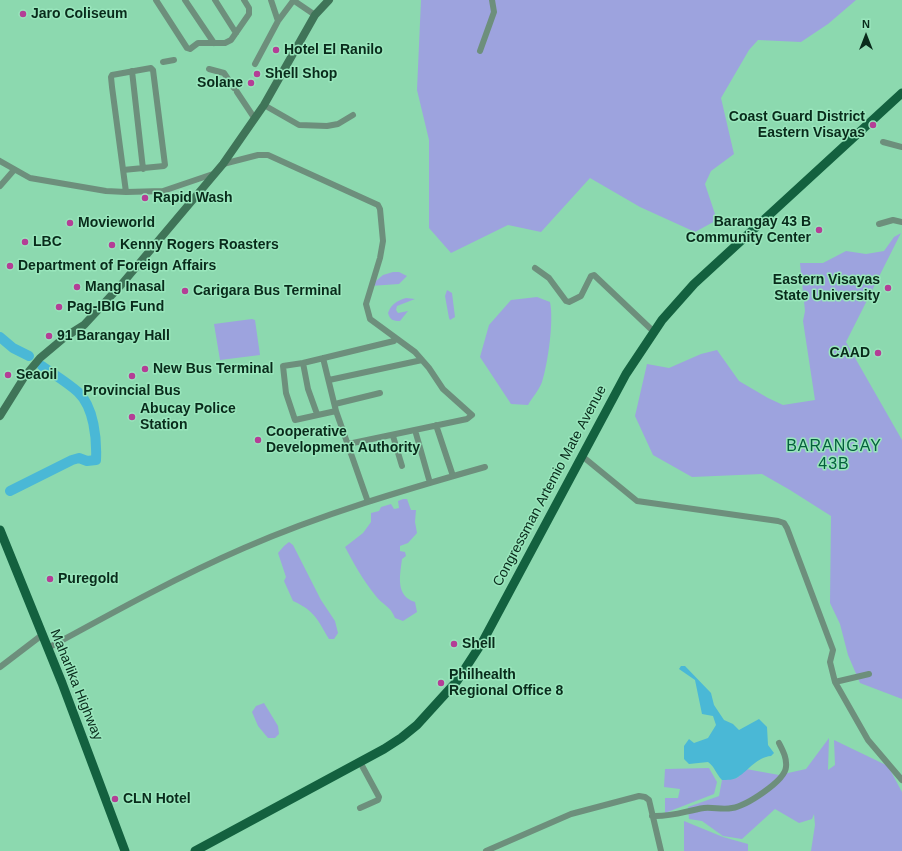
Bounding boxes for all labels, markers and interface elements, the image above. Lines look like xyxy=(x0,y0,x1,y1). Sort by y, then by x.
place label: Jaro Coliseum xyxy=(31,6,127,22)
marker: Jaro Coliseum xyxy=(18,9,28,19)
north arrow xyxy=(846,16,886,56)
text: N xyxy=(862,18,870,30)
place label: Hotel El Ranilo xyxy=(284,42,383,58)
marker: Hotel El Ranilo xyxy=(271,45,281,55)
place label: Shell Shop xyxy=(265,66,337,82)
marker: Shell Shop xyxy=(252,69,262,79)
place label: Solane xyxy=(197,75,243,91)
marker: Solane xyxy=(246,78,256,88)
place label: Coast Guard District Eastern Visayas xyxy=(729,109,865,142)
marker: Coast Guard District Eastern Visayas xyxy=(868,120,878,130)
place label: Rapid Wash xyxy=(153,190,233,206)
marker: Rapid Wash xyxy=(140,193,150,203)
place label: Barangay 43 B Community Center xyxy=(686,214,811,246)
place label: Movieworld xyxy=(78,215,155,231)
marker: Movieworld xyxy=(65,218,75,228)
marker: Barangay 43 B Community Center xyxy=(814,225,824,235)
place label: LBC xyxy=(33,234,62,250)
marker: LBC xyxy=(20,237,30,247)
place label: Kenny Rogers Roasters xyxy=(120,237,279,253)
marker: Kenny Rogers Roasters xyxy=(107,240,117,250)
place label: Department of Foreign Affairs xyxy=(18,258,216,274)
marker: Department of Foreign Affairs xyxy=(5,261,15,271)
place label: Eastern Visayas State University xyxy=(773,272,880,304)
place label: Mang Inasal xyxy=(85,279,165,295)
marker: Mang Inasal xyxy=(72,282,82,292)
place label: Carigara Bus Terminal xyxy=(193,283,341,299)
marker: Eastern Visayas State University xyxy=(883,283,893,293)
marker: Carigara Bus Terminal xyxy=(180,286,190,296)
place label: Pag-IBIG Fund xyxy=(67,299,164,315)
marker: Pag-IBIG Fund xyxy=(54,302,64,312)
place label: 91 Barangay Hall xyxy=(57,328,170,344)
marker: 91 Barangay Hall xyxy=(44,331,54,341)
place label: CAAD xyxy=(830,345,870,361)
marker: CAAD xyxy=(873,348,883,358)
place label: New Bus Terminal xyxy=(153,361,273,377)
marker: New Bus Terminal xyxy=(140,364,150,374)
place label: Seaoil xyxy=(16,367,57,383)
marker: Seaoil xyxy=(3,370,13,380)
marker: Provincial Bus xyxy=(127,371,137,381)
place label: Provincial Bus xyxy=(83,383,181,399)
street label: Congressman Artemio Mate Avenue xyxy=(490,383,610,589)
place label: Abucay Police Station xyxy=(140,401,236,434)
marker: Abucay Police Station xyxy=(127,412,137,422)
place label: Cooperative Development Authority xyxy=(266,424,420,456)
marker: Cooperative Development Authority xyxy=(253,435,263,445)
district label: BARANGAY 43B xyxy=(786,437,882,475)
place label: Puregold xyxy=(58,571,119,587)
marker: Puregold xyxy=(45,574,55,584)
street label: Maharlika Highway xyxy=(46,627,106,743)
place label: Shell xyxy=(462,636,495,652)
marker: Shell xyxy=(449,639,459,649)
place label: Philhealth Regional Office 8 xyxy=(449,667,563,700)
marker: Philhealth Regional Office 8 xyxy=(436,678,446,688)
place label: CLN Hotel xyxy=(123,791,191,807)
marker: CLN Hotel xyxy=(110,794,120,804)

